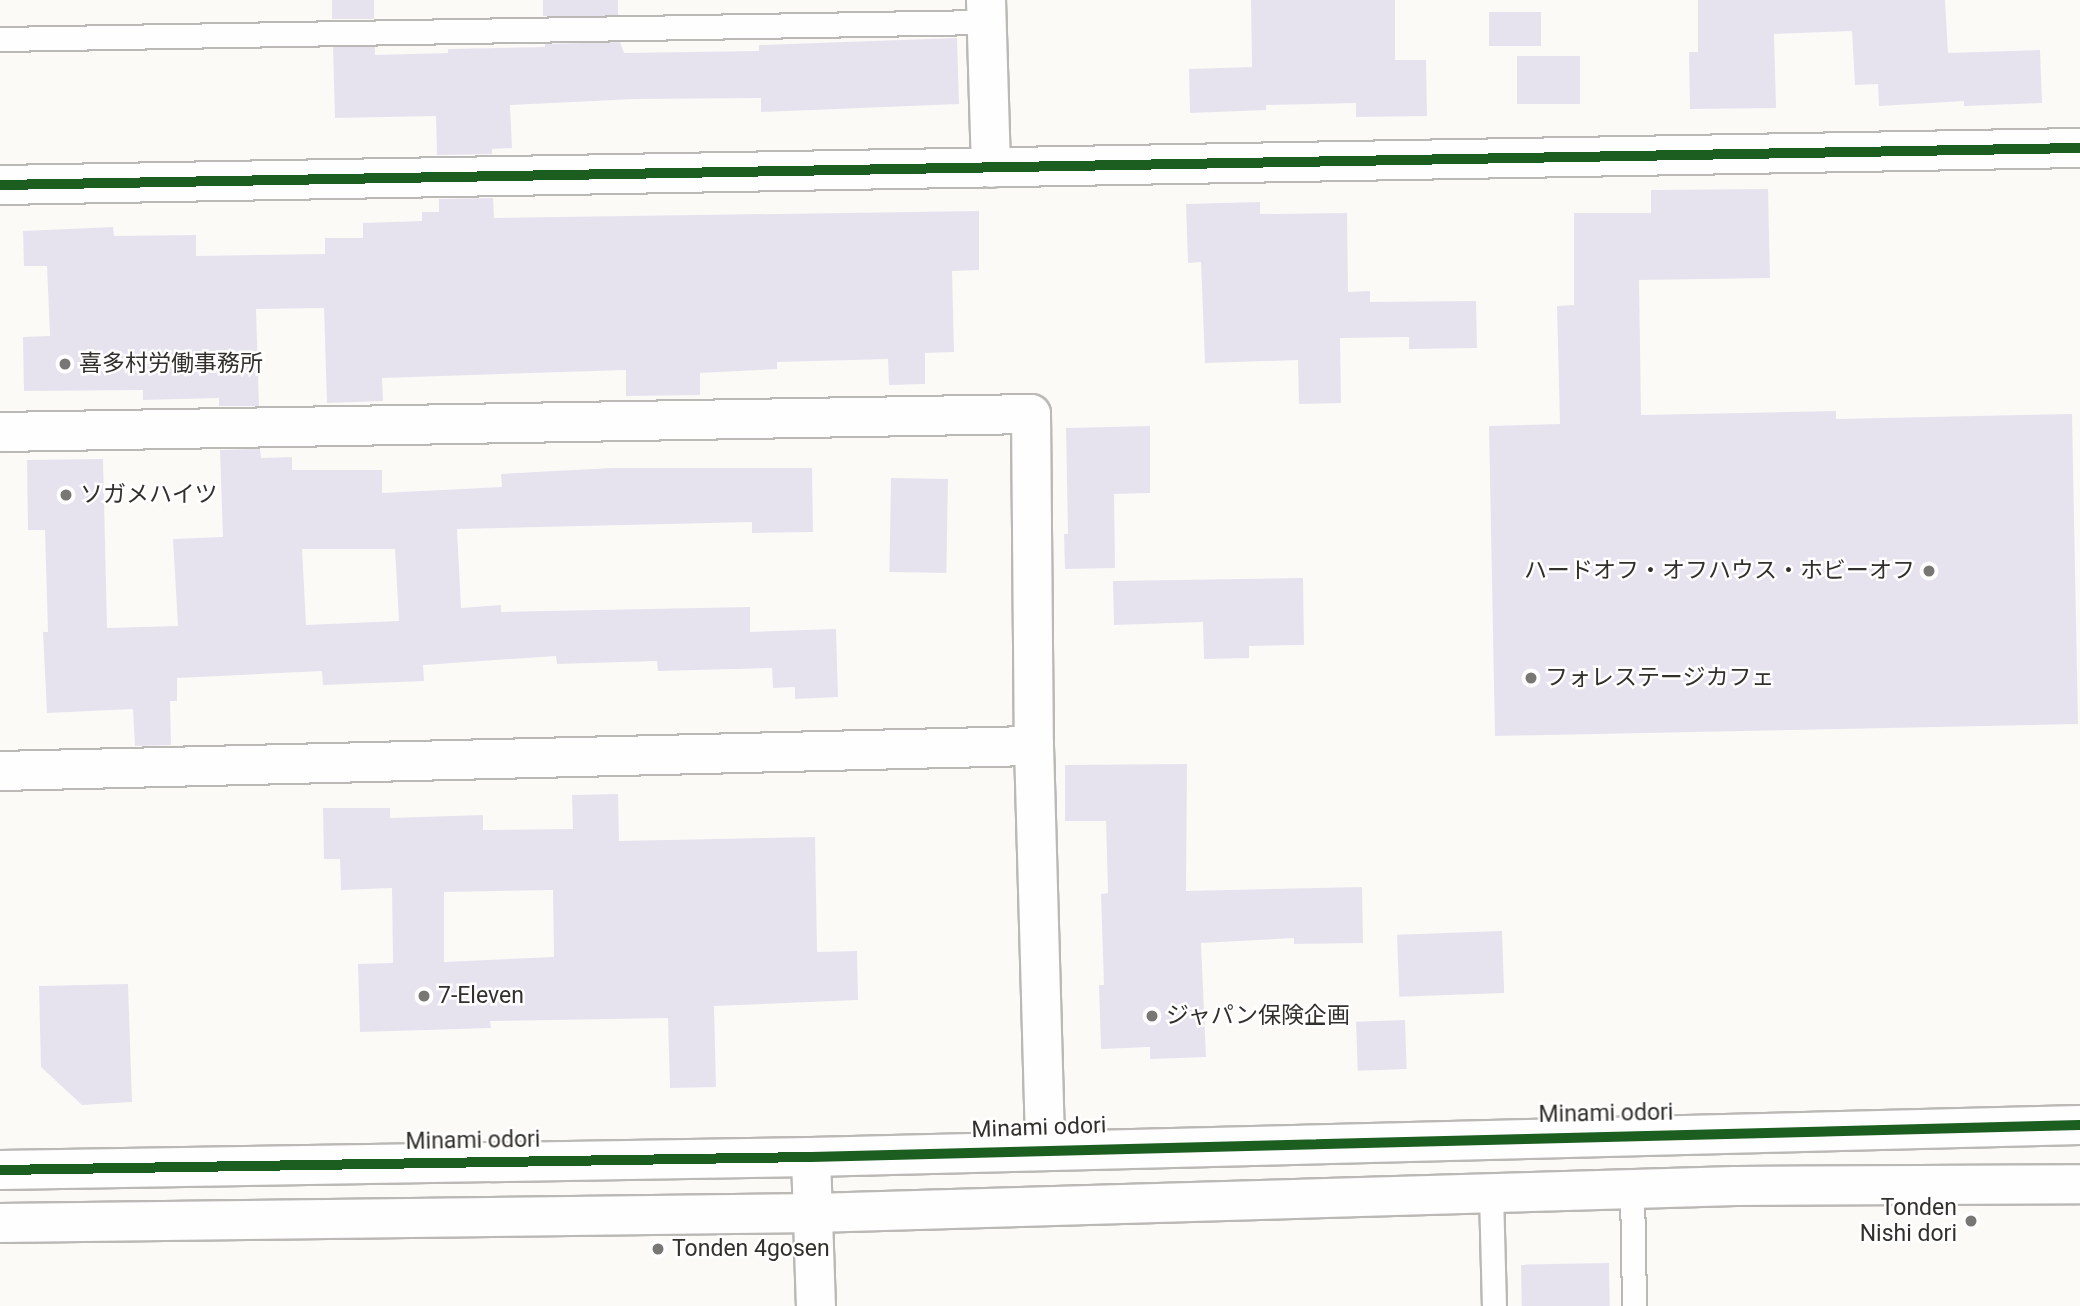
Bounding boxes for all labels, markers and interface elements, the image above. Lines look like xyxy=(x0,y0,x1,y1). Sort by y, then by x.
place label: 喜多村労働事務所 xyxy=(79,350,263,378)
marker: 喜多村労働事務所 xyxy=(57,356,73,372)
place label: ソガメハイツ xyxy=(80,481,218,509)
marker: ソガメハイツ xyxy=(58,487,74,503)
place label: ハードオフ・オフハウス・ホビーオフ xyxy=(1524,557,1915,585)
marker: ハードオフ・オフハウス・ホビーオフ xyxy=(1921,563,1937,579)
place label: フォレステージカフェ xyxy=(1545,664,1775,692)
marker: フォレステージカフェ xyxy=(1523,670,1539,686)
place label: 7-Eleven xyxy=(438,982,524,1010)
marker: 7-Eleven xyxy=(416,988,432,1004)
place label: ジャパン保険企画 xyxy=(1166,1002,1350,1030)
marker: ジャパン保険企画 xyxy=(1144,1008,1160,1024)
street label: Minami odori xyxy=(1538,1099,1674,1129)
street label: Minami odori xyxy=(971,1112,1107,1144)
street label: Minami odori xyxy=(405,1126,541,1156)
place label: Tonden Nishi dori xyxy=(1860,1194,1957,1248)
marker: Tonden Nishi dori xyxy=(1963,1213,1979,1229)
place label: Tonden 4gosen xyxy=(672,1235,830,1263)
marker: Tonden 4gosen xyxy=(650,1241,666,1257)

